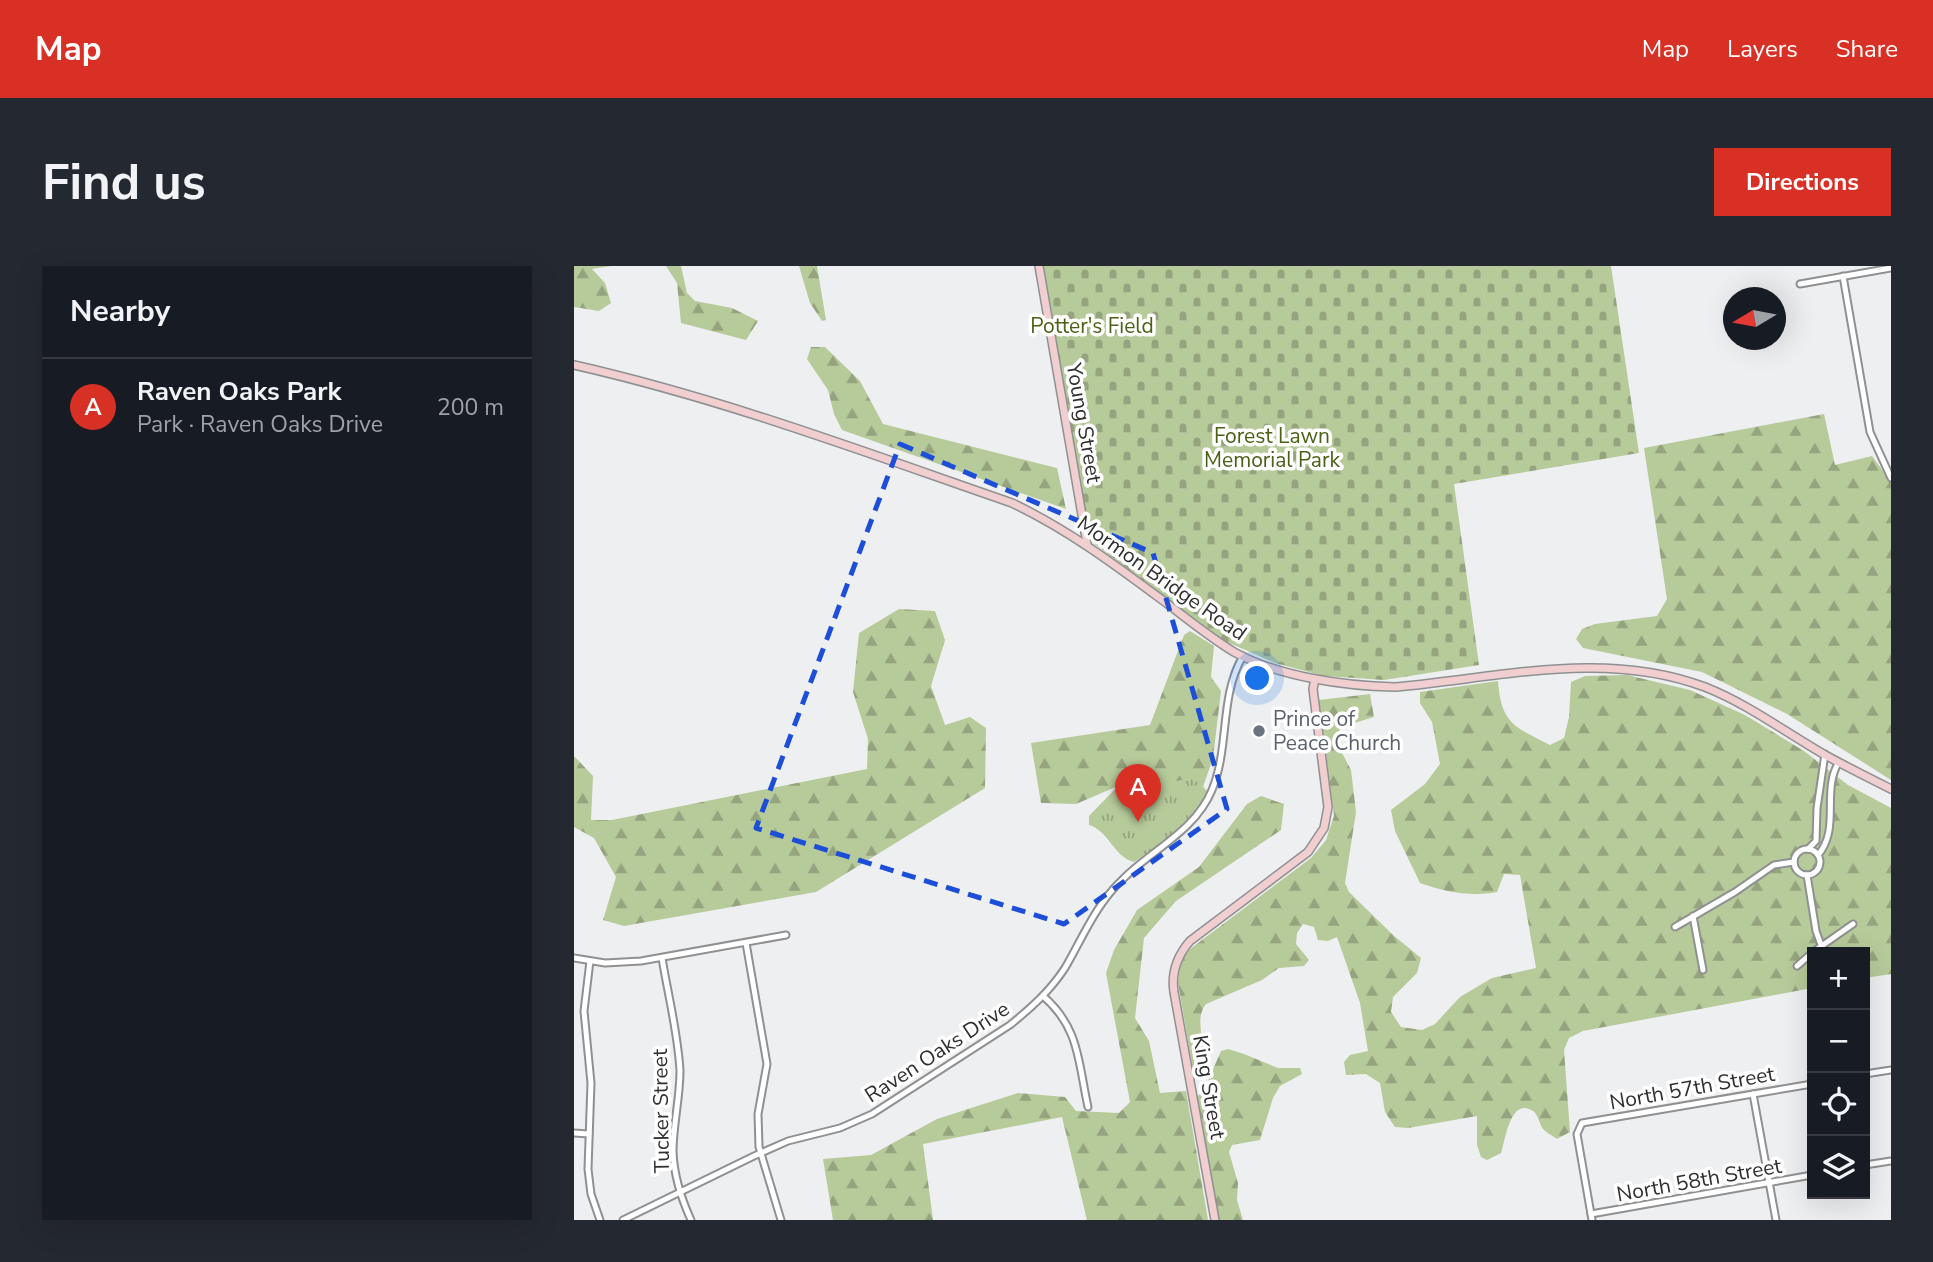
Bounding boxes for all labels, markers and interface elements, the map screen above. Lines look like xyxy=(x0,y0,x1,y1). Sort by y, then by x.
text: Map xyxy=(35,27,102,72)
text: Map xyxy=(1642,33,1689,65)
text: Layers xyxy=(1727,33,1798,65)
text: Share xyxy=(1836,33,1898,65)
button: Directions xyxy=(1714,148,1891,216)
text: Find us xyxy=(42,149,206,216)
north arrow xyxy=(1723,287,1786,350)
text: Nearby xyxy=(70,291,170,332)
park label: Potter's Field xyxy=(1030,312,1154,340)
street label: Young Street xyxy=(1060,360,1108,486)
text: Raven Oaks Park xyxy=(137,374,341,409)
text: A xyxy=(84,392,102,423)
text: 200 m xyxy=(437,392,504,423)
text: Park · Raven Oaks Drive xyxy=(137,409,383,440)
park label: Forest Lawn Memorial Park xyxy=(1204,422,1340,474)
street label: Mormon Bridge Road xyxy=(1072,509,1252,647)
your location xyxy=(1240,661,1274,695)
place label: Prince of Peace Church xyxy=(1273,705,1401,757)
marker: Prince of Peace Church xyxy=(1251,723,1267,739)
pin: A xyxy=(1115,764,1161,822)
map controls xyxy=(1807,947,1870,1199)
button: + xyxy=(1807,947,1870,1010)
street label: Raven Oaks Drive xyxy=(859,995,1015,1109)
button: − xyxy=(1807,1010,1870,1073)
street label: King Street xyxy=(1186,1033,1232,1142)
street label: Tucker Street xyxy=(646,1048,676,1173)
street label: North 57th Street xyxy=(1607,1060,1777,1116)
button: locate xyxy=(1807,1073,1870,1136)
button: layers xyxy=(1807,1136,1870,1199)
street label: North 58th Street xyxy=(1614,1152,1784,1208)

